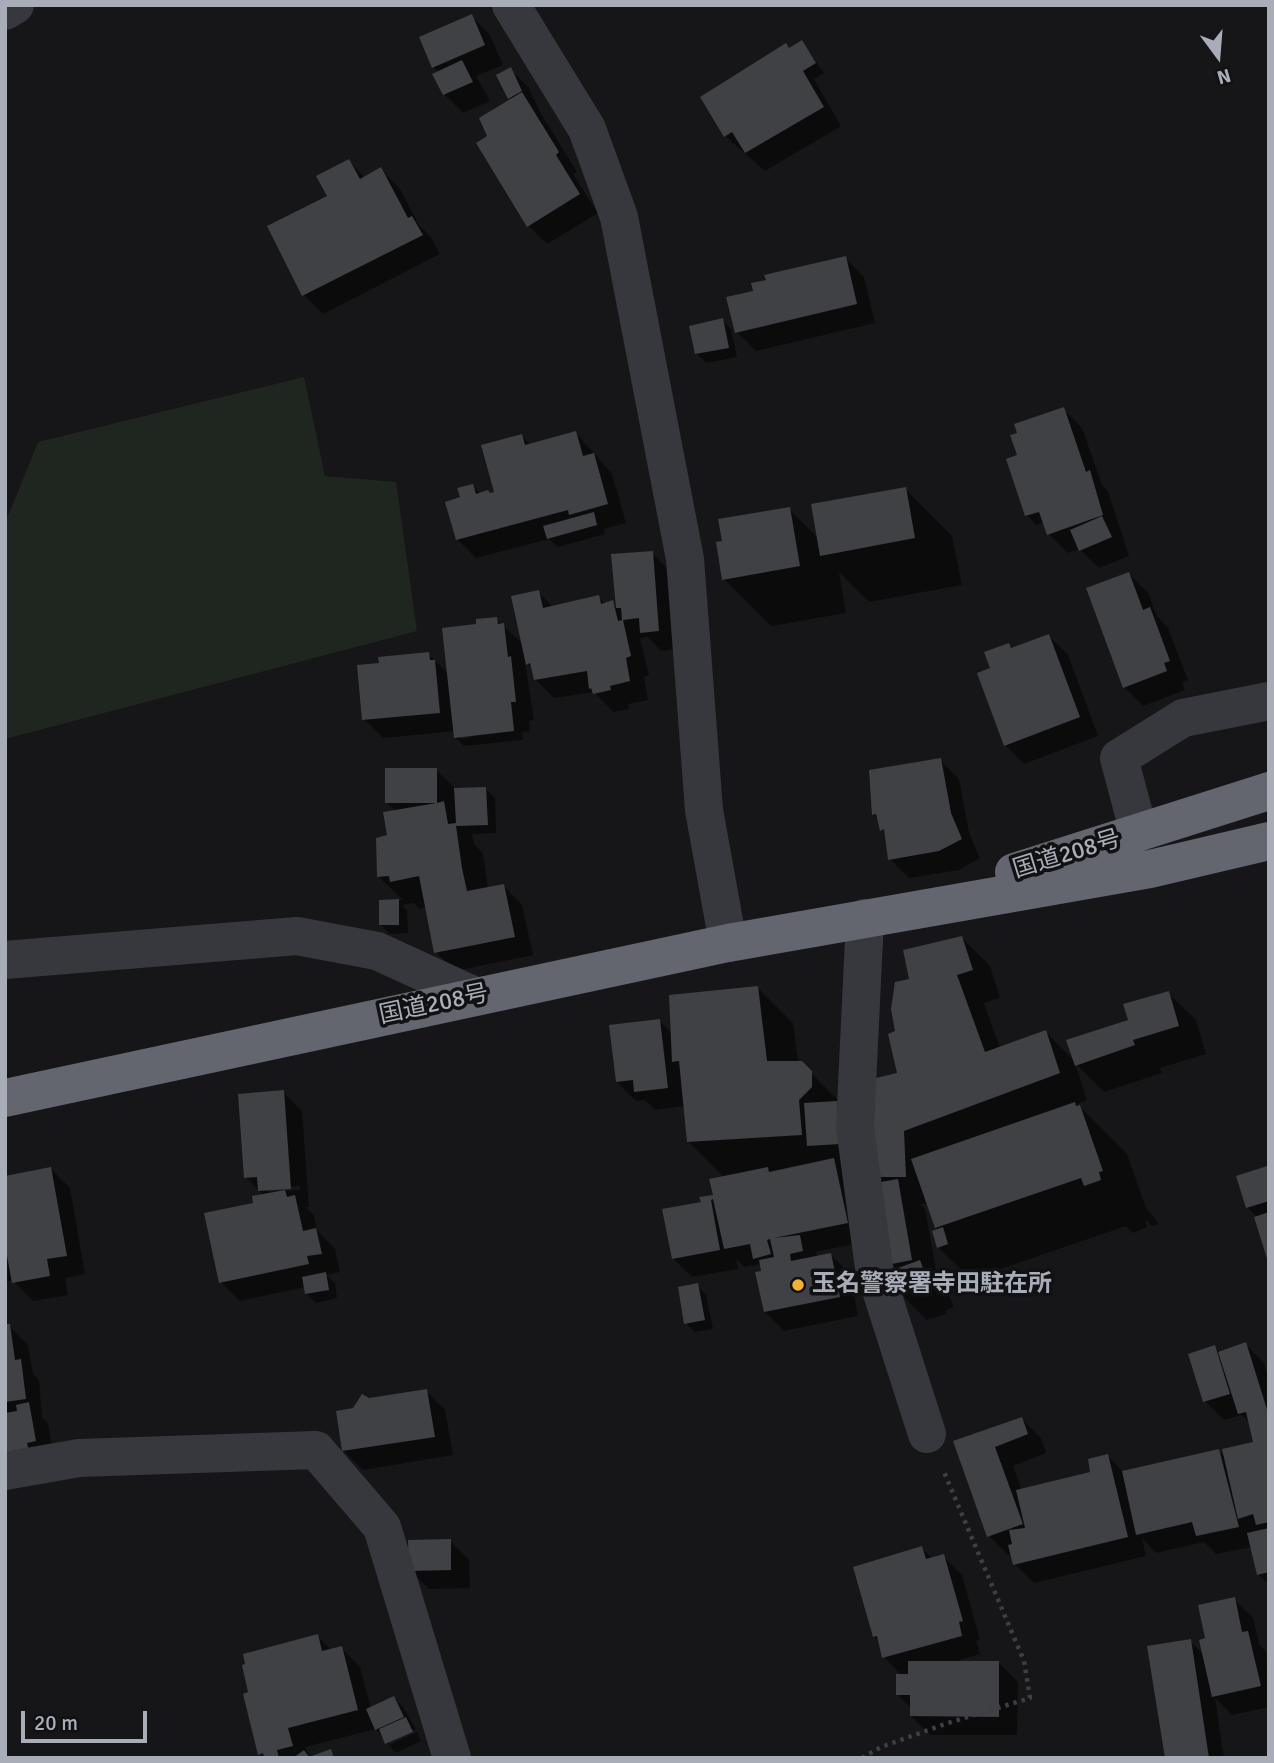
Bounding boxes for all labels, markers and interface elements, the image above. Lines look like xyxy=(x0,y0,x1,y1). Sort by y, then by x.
north arrow xyxy=(1183,21,1253,91)
text: N xyxy=(1214,63,1233,90)
street label: 国道208号 xyxy=(1010,825,1124,885)
street label: 国道208号 xyxy=(377,979,491,1031)
place label: 玉名警察署寺田駐在所 xyxy=(812,1271,1052,1299)
marker: 玉名警察署寺田駐在所 xyxy=(790,1277,806,1293)
scale bar xyxy=(24,1696,150,1740)
text: 20 m xyxy=(34,1710,78,1736)

